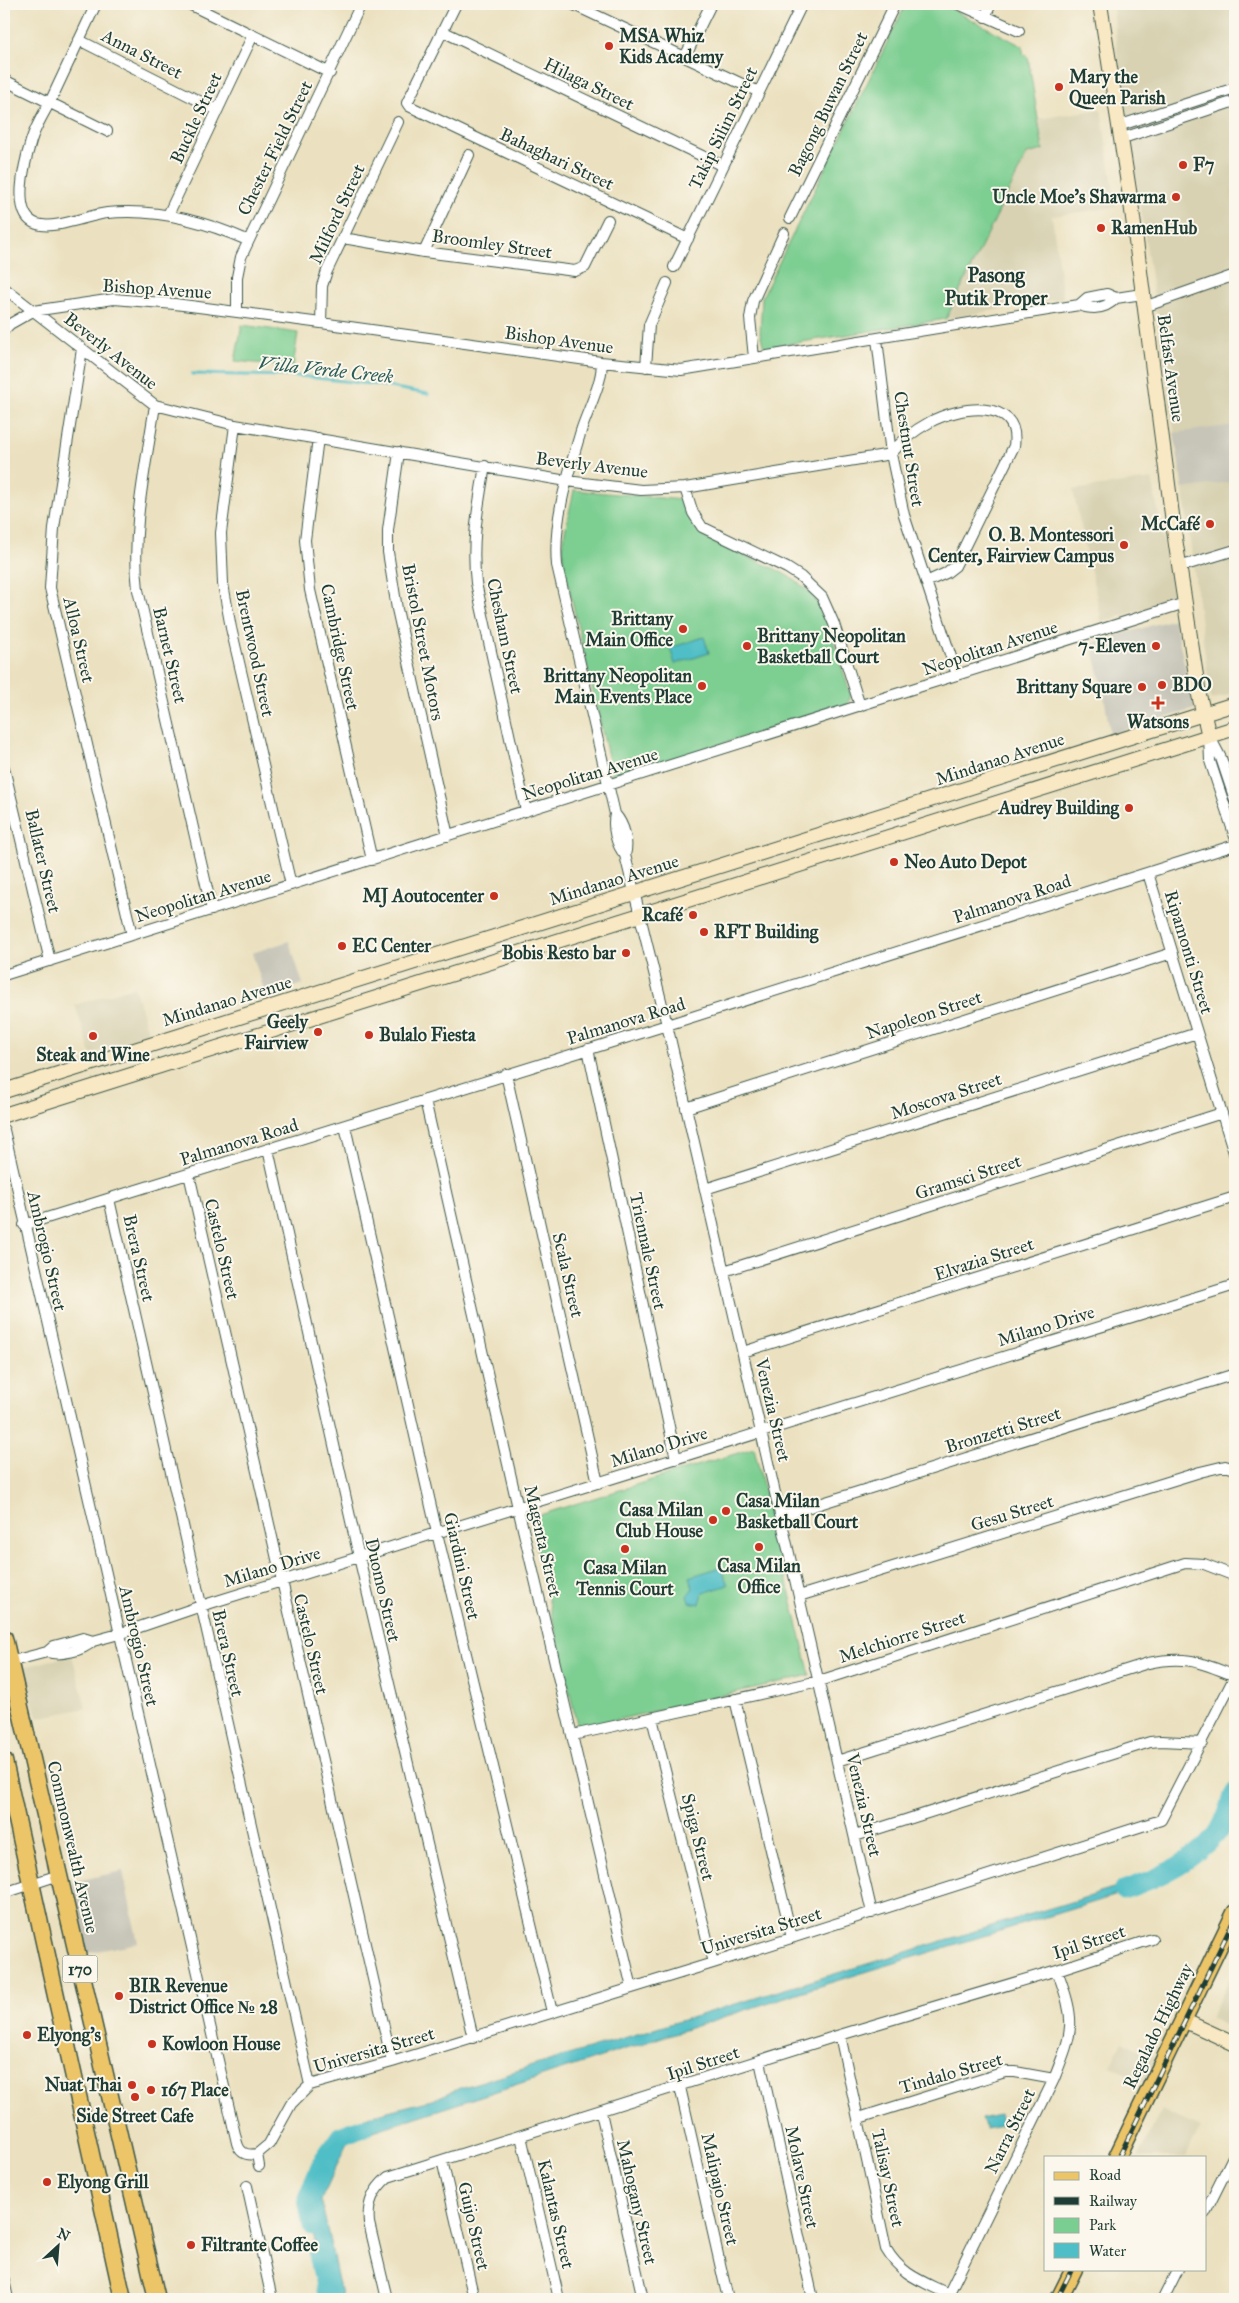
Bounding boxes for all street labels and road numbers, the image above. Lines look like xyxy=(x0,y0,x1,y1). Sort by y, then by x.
street label: Anna Street xyxy=(97,24,187,84)
street label: Bagong Buwan Street xyxy=(783,28,874,180)
street label: Hilaga Street xyxy=(540,53,638,116)
street label: Takip Silim Street xyxy=(684,62,763,193)
street label: Buckle Street xyxy=(165,68,227,167)
street label: Chester Field Street xyxy=(233,76,317,219)
street label: Bahaghari Street xyxy=(496,123,618,196)
street label: Milford Street xyxy=(304,160,370,267)
street label: Broomley Street xyxy=(430,225,554,263)
street label: Bishop Avenue xyxy=(102,274,212,304)
street label: Beverly Avenue xyxy=(60,308,162,394)
street label: Belfast Avenue xyxy=(1153,313,1189,423)
street label: Bishop Avenue xyxy=(503,321,615,359)
street label: Chestnut Street xyxy=(889,390,929,509)
street label: Beverly Avenue xyxy=(535,447,649,483)
street label: Bristol Street Motors xyxy=(397,562,449,722)
street label: Chesham Street xyxy=(482,576,528,696)
street label: Cambridge Street xyxy=(315,582,364,713)
street label: Brentwood Street xyxy=(231,587,279,719)
street label: Alloa Street xyxy=(58,594,100,686)
street label: Barnet Street xyxy=(148,605,192,706)
street label: Neopolitan Avenue xyxy=(919,616,1061,680)
street label: Mindanao Avenue xyxy=(933,728,1067,790)
street label: Neopolitan Avenue xyxy=(519,743,661,805)
street label: Ballater Street xyxy=(20,807,66,916)
street label: Mindanao Avenue xyxy=(547,850,681,910)
street label: Neopolitan Avenue xyxy=(132,865,274,927)
street label: Palmanova Road xyxy=(950,870,1074,928)
street label: Ripamonti Street xyxy=(1160,888,1218,1017)
street label: Mindanao Avenue xyxy=(160,971,294,1031)
street label: Napoleon Street xyxy=(863,986,985,1044)
street label: Palmanova Road xyxy=(564,993,688,1049)
street label: Moscova Street xyxy=(888,1067,1005,1124)
street label: Palmanova Road xyxy=(177,1114,301,1170)
street label: Gramsci Street xyxy=(912,1149,1024,1205)
street label: Ambrogio Street xyxy=(21,1188,72,1314)
street label: Triennale Street xyxy=(625,1191,671,1312)
street label: Castelo Street xyxy=(200,1196,244,1302)
street label: Brera Street xyxy=(118,1212,160,1304)
street label: Scala Street xyxy=(548,1230,589,1320)
street label: Elvazia Street xyxy=(932,1232,1037,1285)
street label: Milano Drive xyxy=(995,1301,1097,1351)
street label: Venezia Street xyxy=(750,1355,796,1464)
street label: Bronzetti Street xyxy=(943,1402,1064,1458)
street label: Milano Drive xyxy=(608,1422,710,1472)
street label: Magenta Street xyxy=(518,1483,567,1600)
street label: Gesu Street xyxy=(968,1490,1057,1536)
street label: Giardini Street xyxy=(439,1510,485,1622)
street label: Duomo Street xyxy=(360,1536,406,1645)
street label: Milano Drive xyxy=(221,1542,323,1592)
street label: Ambrogio Street xyxy=(113,1583,164,1709)
street label: Castelo Street xyxy=(289,1591,333,1697)
street label: Melchiorre Street xyxy=(836,1606,969,1668)
street label: Brera Street xyxy=(207,1607,249,1699)
street label: Venezia Street xyxy=(841,1750,887,1859)
street label: Commonwealth Avenue xyxy=(42,1759,104,1935)
street label: Spiga Street xyxy=(676,1791,720,1884)
street label: Universita Street xyxy=(698,1902,825,1960)
street label: Ipil Street xyxy=(1050,1920,1129,1964)
road number: 170 xyxy=(62,1956,98,1982)
street label: Regalado Highway xyxy=(1118,1959,1199,2093)
street label: Universita Street xyxy=(311,2022,438,2078)
street label: Ipil Street xyxy=(664,2041,743,2085)
street label: Tindalo Street xyxy=(897,2048,1006,2098)
street label: Narra Street xyxy=(980,2084,1040,2177)
street label: Molave Street xyxy=(780,2124,824,2231)
street label: Talisay Street xyxy=(867,2127,909,2230)
street label: Malipajo Street xyxy=(696,2131,744,2248)
street label: Mahogany Street xyxy=(611,2137,662,2268)
street label: Kalantas Street xyxy=(533,2157,579,2271)
street label: Guijo Street xyxy=(453,2180,495,2273)

